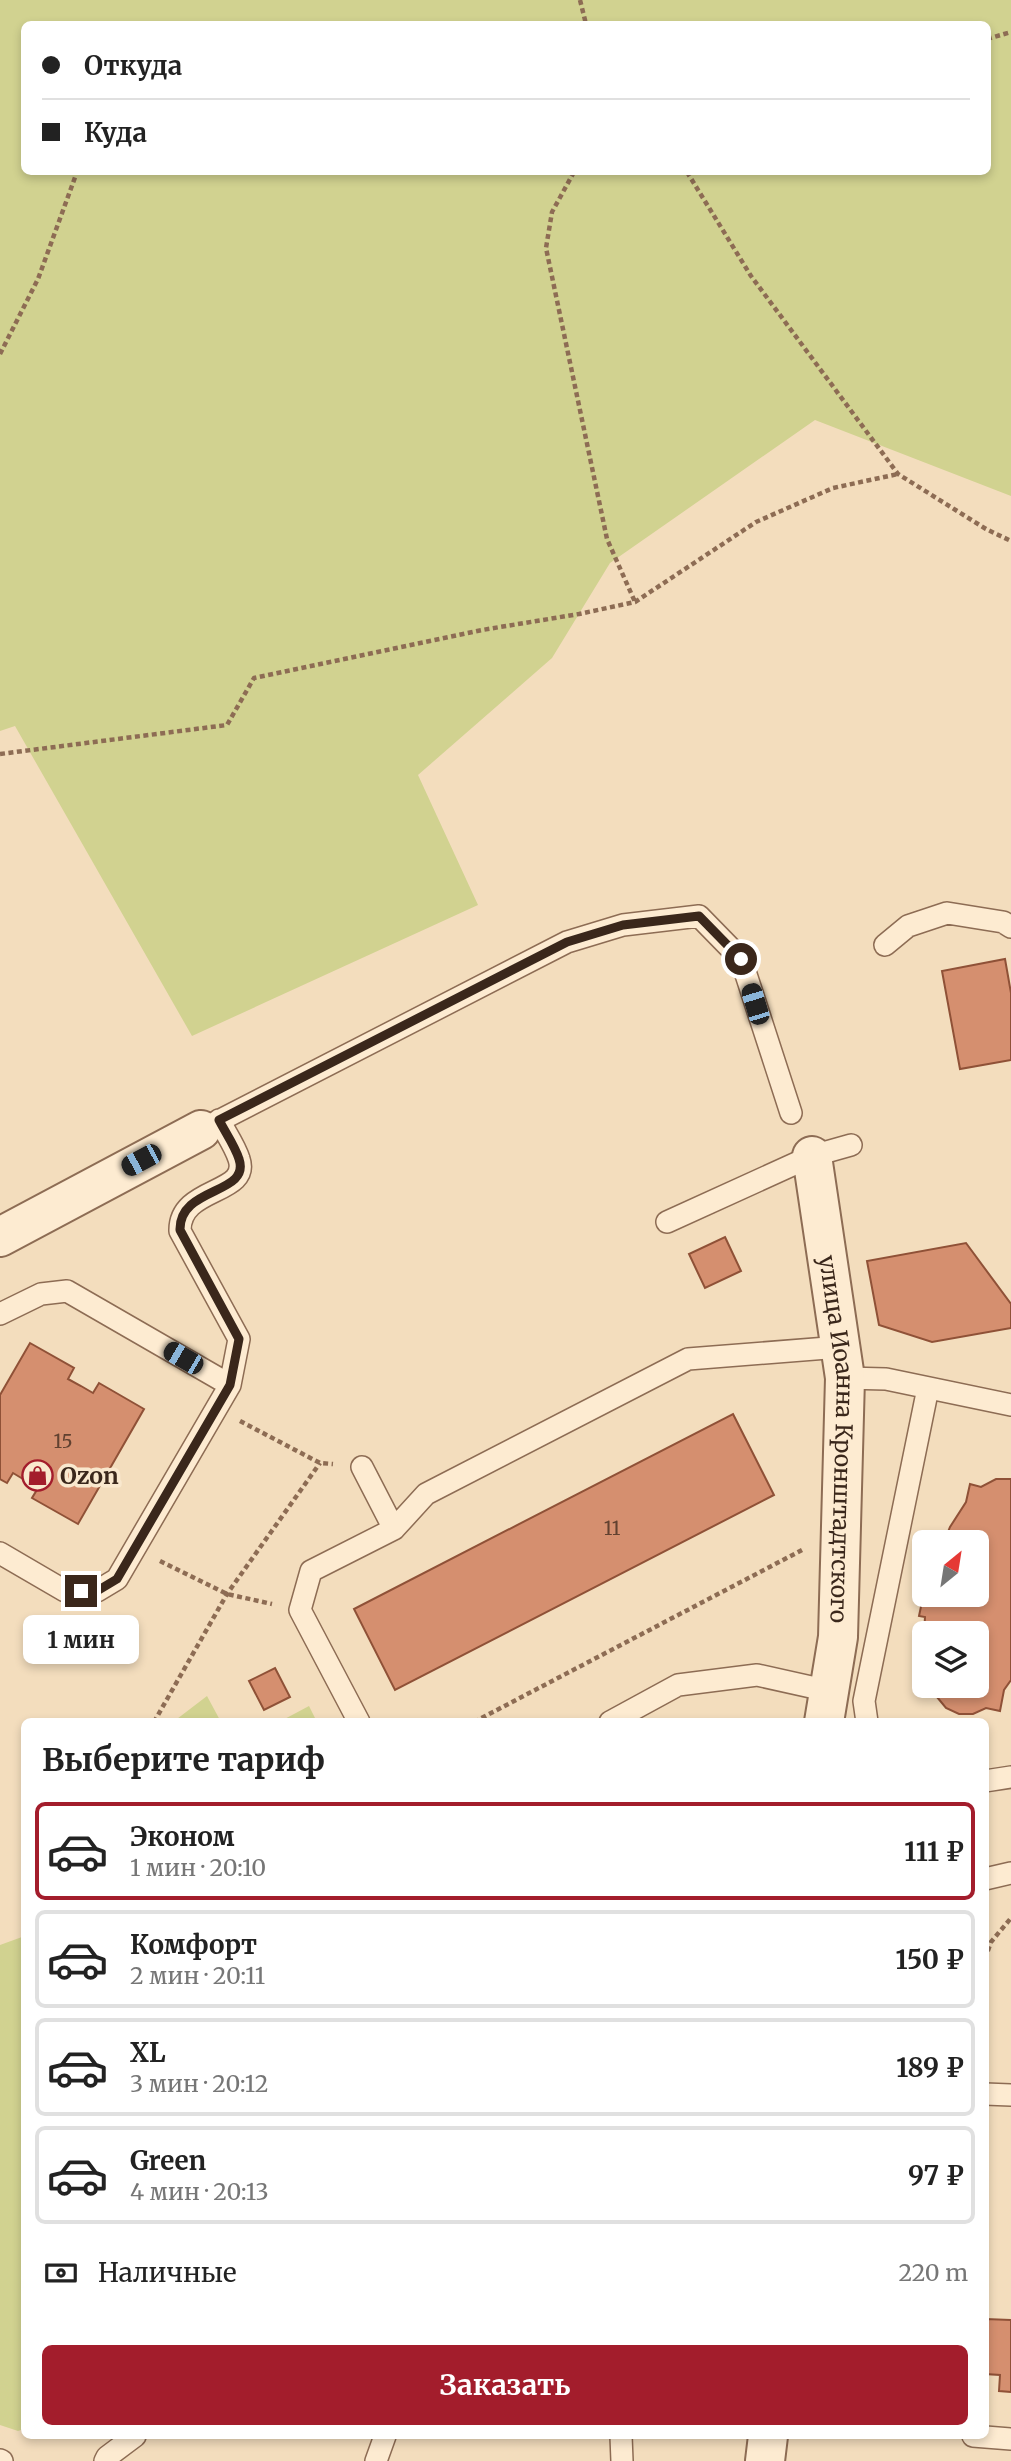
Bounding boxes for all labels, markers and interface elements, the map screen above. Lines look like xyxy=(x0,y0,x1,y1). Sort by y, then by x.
text: Откуда xyxy=(84,49,182,82)
text: Куда xyxy=(84,116,147,149)
route start xyxy=(725,943,757,975)
car xyxy=(739,981,772,1027)
car xyxy=(118,1141,165,1179)
street label: улица Иоанна Кронштадтского xyxy=(813,1253,860,1624)
car xyxy=(160,1338,207,1378)
house number: 15 xyxy=(53,1429,73,1453)
shop icon: Ozon xyxy=(20,1459,54,1493)
place label: Ozon xyxy=(60,1461,119,1490)
house number: 11 xyxy=(604,1516,621,1540)
north arrow xyxy=(912,1530,989,1606)
map controls xyxy=(912,1530,989,1698)
route end xyxy=(65,1575,97,1607)
callout: 1 мин xyxy=(23,1616,139,1664)
button: layers xyxy=(912,1621,989,1698)
text: 1 мин xyxy=(47,1625,115,1654)
text: Выберите тариф xyxy=(42,1740,325,1780)
icon: car xyxy=(46,1820,109,1883)
text: Эконом xyxy=(130,1820,235,1853)
text: 111 ₽ xyxy=(904,1835,964,1868)
text: 1 мин · 20:10 xyxy=(130,1853,266,1882)
icon: car xyxy=(46,1928,109,1991)
text: Комфорт xyxy=(130,1928,257,1961)
text: 150 ₽ xyxy=(896,1943,964,1976)
text: 2 мин · 20:11 xyxy=(130,1961,265,1990)
icon: car xyxy=(46,2036,109,2099)
text: XL xyxy=(130,2036,166,2069)
text: 189 ₽ xyxy=(896,2051,964,2084)
text: 3 мин · 20:12 xyxy=(130,2069,268,2098)
icon: car xyxy=(46,2144,109,2207)
text: Green xyxy=(130,2144,206,2177)
text: 97 ₽ xyxy=(908,2159,964,2192)
text: 4 мин · 20:13 xyxy=(130,2177,269,2206)
icon: cash xyxy=(42,2254,80,2292)
text: Наличные xyxy=(98,2256,236,2289)
text: 220 m xyxy=(898,2258,968,2287)
button: Заказать xyxy=(42,2345,968,2425)

